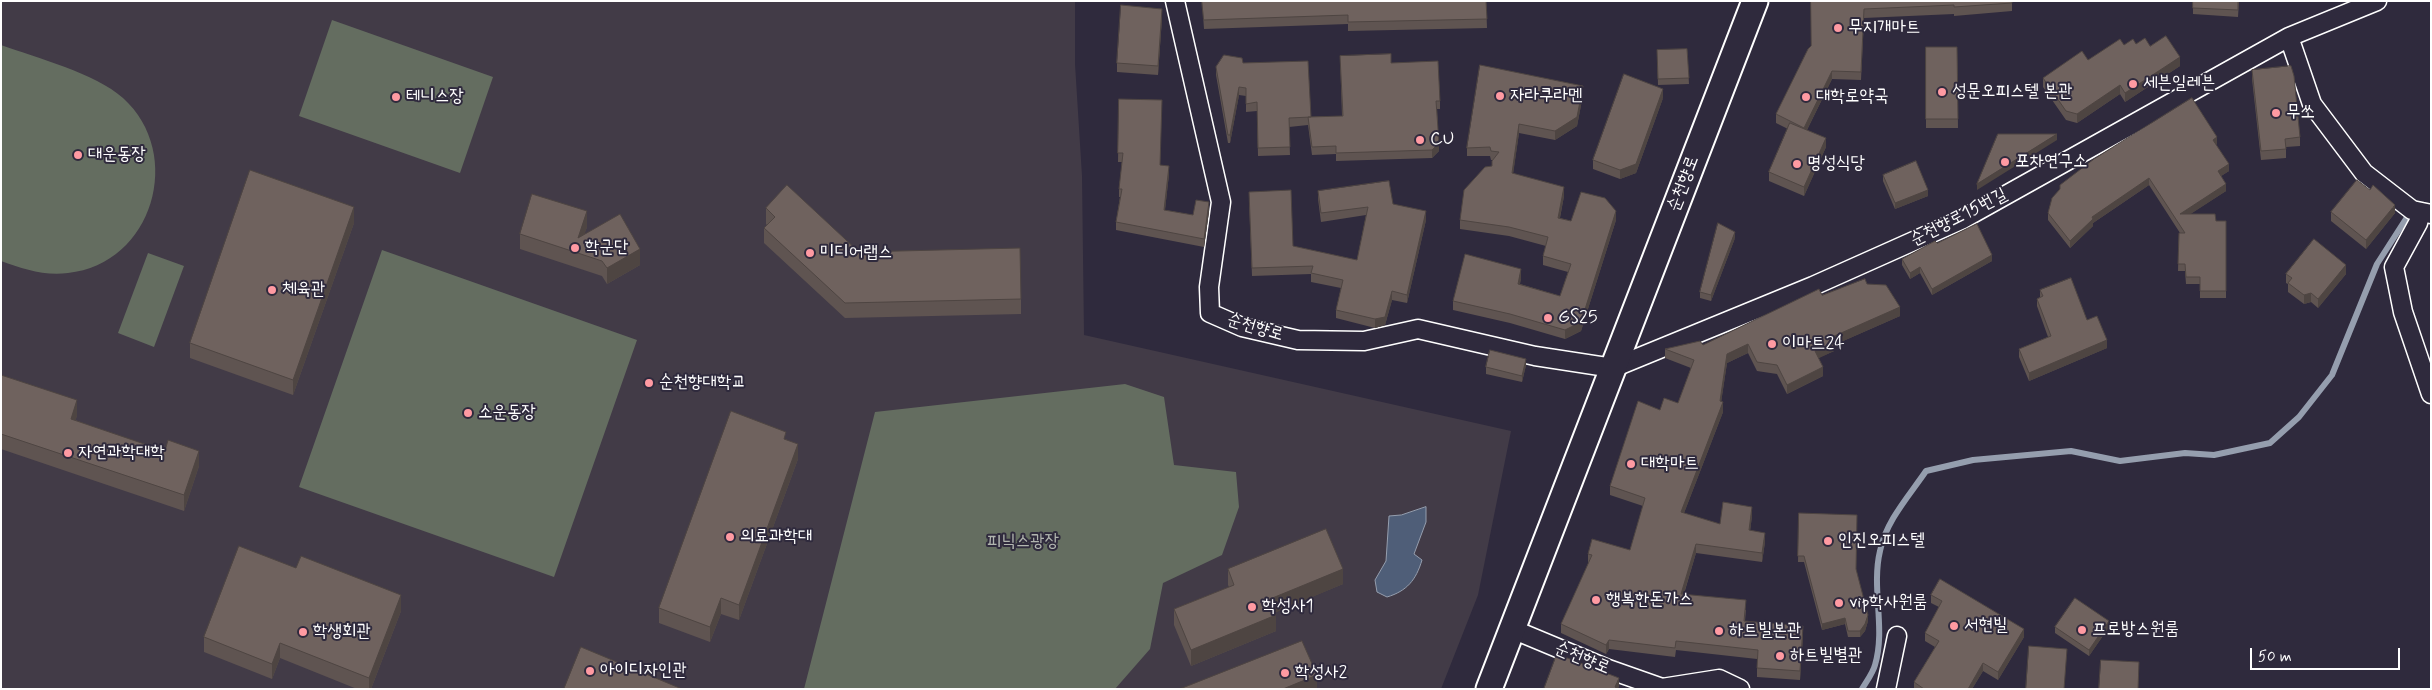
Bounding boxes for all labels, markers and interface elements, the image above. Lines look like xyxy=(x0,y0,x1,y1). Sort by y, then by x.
place label: 무지개마트 xyxy=(1848,17,1920,39)
marker: 무지개마트 xyxy=(1832,22,1844,34)
place label: 세븐일레븐 xyxy=(2143,73,2215,95)
marker: 세븐일레븐 xyxy=(2127,78,2139,90)
place label: 성문오피스텔 본관 xyxy=(1952,81,2073,103)
place label: 자라쿠라멘 xyxy=(1510,85,1582,107)
place label: 테니스장 xyxy=(406,86,464,108)
place label: 대학로약국 xyxy=(1816,86,1888,108)
marker: 성문오피스텔 본관 xyxy=(1936,86,1948,98)
marker: 자라쿠라멘 xyxy=(1494,90,1506,102)
marker: 테니스장 xyxy=(390,91,402,103)
marker: 대학로약국 xyxy=(1800,91,1812,103)
place label: 무쏘 xyxy=(2286,102,2315,124)
marker: 무쏘 xyxy=(2270,107,2282,119)
place label: CU xyxy=(1430,129,1454,151)
marker: CU xyxy=(1414,134,1426,146)
place label: 대운동장 xyxy=(88,144,146,166)
marker: 대운동장 xyxy=(72,149,84,161)
place label: 포차연구소 xyxy=(2015,151,2087,173)
street label: 순천향로 xyxy=(1664,153,1704,215)
place label: 명성식당 xyxy=(1807,153,1865,175)
marker: 포차연구소 xyxy=(1999,156,2011,168)
marker: 명성식당 xyxy=(1791,158,1803,170)
street label: 순천향로15번길 xyxy=(1907,184,2011,252)
place label: 학군단 xyxy=(585,237,628,259)
marker: 학군단 xyxy=(569,242,581,254)
place label: 미디어랩스 xyxy=(820,242,892,264)
marker: 미디어랩스 xyxy=(804,247,816,259)
place label: 체육관 xyxy=(282,279,325,301)
marker: 체육관 xyxy=(266,284,278,296)
place label: GS25 xyxy=(1558,307,1597,329)
street label: 순천향로 xyxy=(1224,309,1286,347)
marker: GS25 xyxy=(1542,312,1554,324)
place label: 이마트24 xyxy=(1782,333,1845,355)
marker: 이마트24 xyxy=(1766,338,1778,350)
place label: 순천향대학교 xyxy=(659,372,746,394)
marker: 순천향대학교 xyxy=(643,377,655,389)
place label: 소운동장 xyxy=(478,402,536,424)
marker: 소운동장 xyxy=(462,407,474,419)
place label: 자연과학대학 xyxy=(78,442,165,464)
marker: 자연과학대학 xyxy=(62,447,74,459)
place label: 대학마트 xyxy=(1641,453,1699,475)
marker: 대학마트 xyxy=(1625,458,1637,470)
place label: 의료과학대 xyxy=(740,526,812,548)
place label: 인진오피스텔 xyxy=(1838,530,1925,552)
marker: 의료과학대 xyxy=(724,531,736,543)
park label: 피닉스광장 xyxy=(987,531,1059,553)
marker: 인진오피스텔 xyxy=(1822,535,1834,547)
place label: 행복한돈가스 xyxy=(1606,589,1693,611)
place label: vip학사원룸 xyxy=(1849,592,1927,614)
marker: 행복한돈가스 xyxy=(1590,594,1602,606)
place label: 학성사1 xyxy=(1262,596,1313,618)
marker: vip학사원룸 xyxy=(1833,597,1845,609)
marker: 학성사1 xyxy=(1246,601,1258,613)
place label: 서현빌 xyxy=(1964,615,2007,637)
place label: 프로방스원룸 xyxy=(2092,619,2179,641)
place label: 하트빌본관 xyxy=(1729,620,1801,642)
marker: 서현빌 xyxy=(1948,620,1960,632)
place label: 학생회관 xyxy=(313,621,371,643)
marker: 프로방스원룸 xyxy=(2076,624,2088,636)
marker: 하트빌본관 xyxy=(1713,625,1725,637)
marker: 학생회관 xyxy=(297,626,309,638)
street label: 순천향로 xyxy=(1551,638,1613,680)
scale bar xyxy=(2252,638,2402,670)
place label: 하트빌별관 xyxy=(1790,645,1862,667)
text: 50 m xyxy=(2258,647,2292,667)
marker: 하트빌별관 xyxy=(1774,650,1786,662)
place label: 아이디자인관 xyxy=(600,660,687,682)
place label: 학성사2 xyxy=(1295,662,1347,684)
marker: 아이디자인관 xyxy=(584,665,596,677)
marker: 학성사2 xyxy=(1279,667,1291,679)

